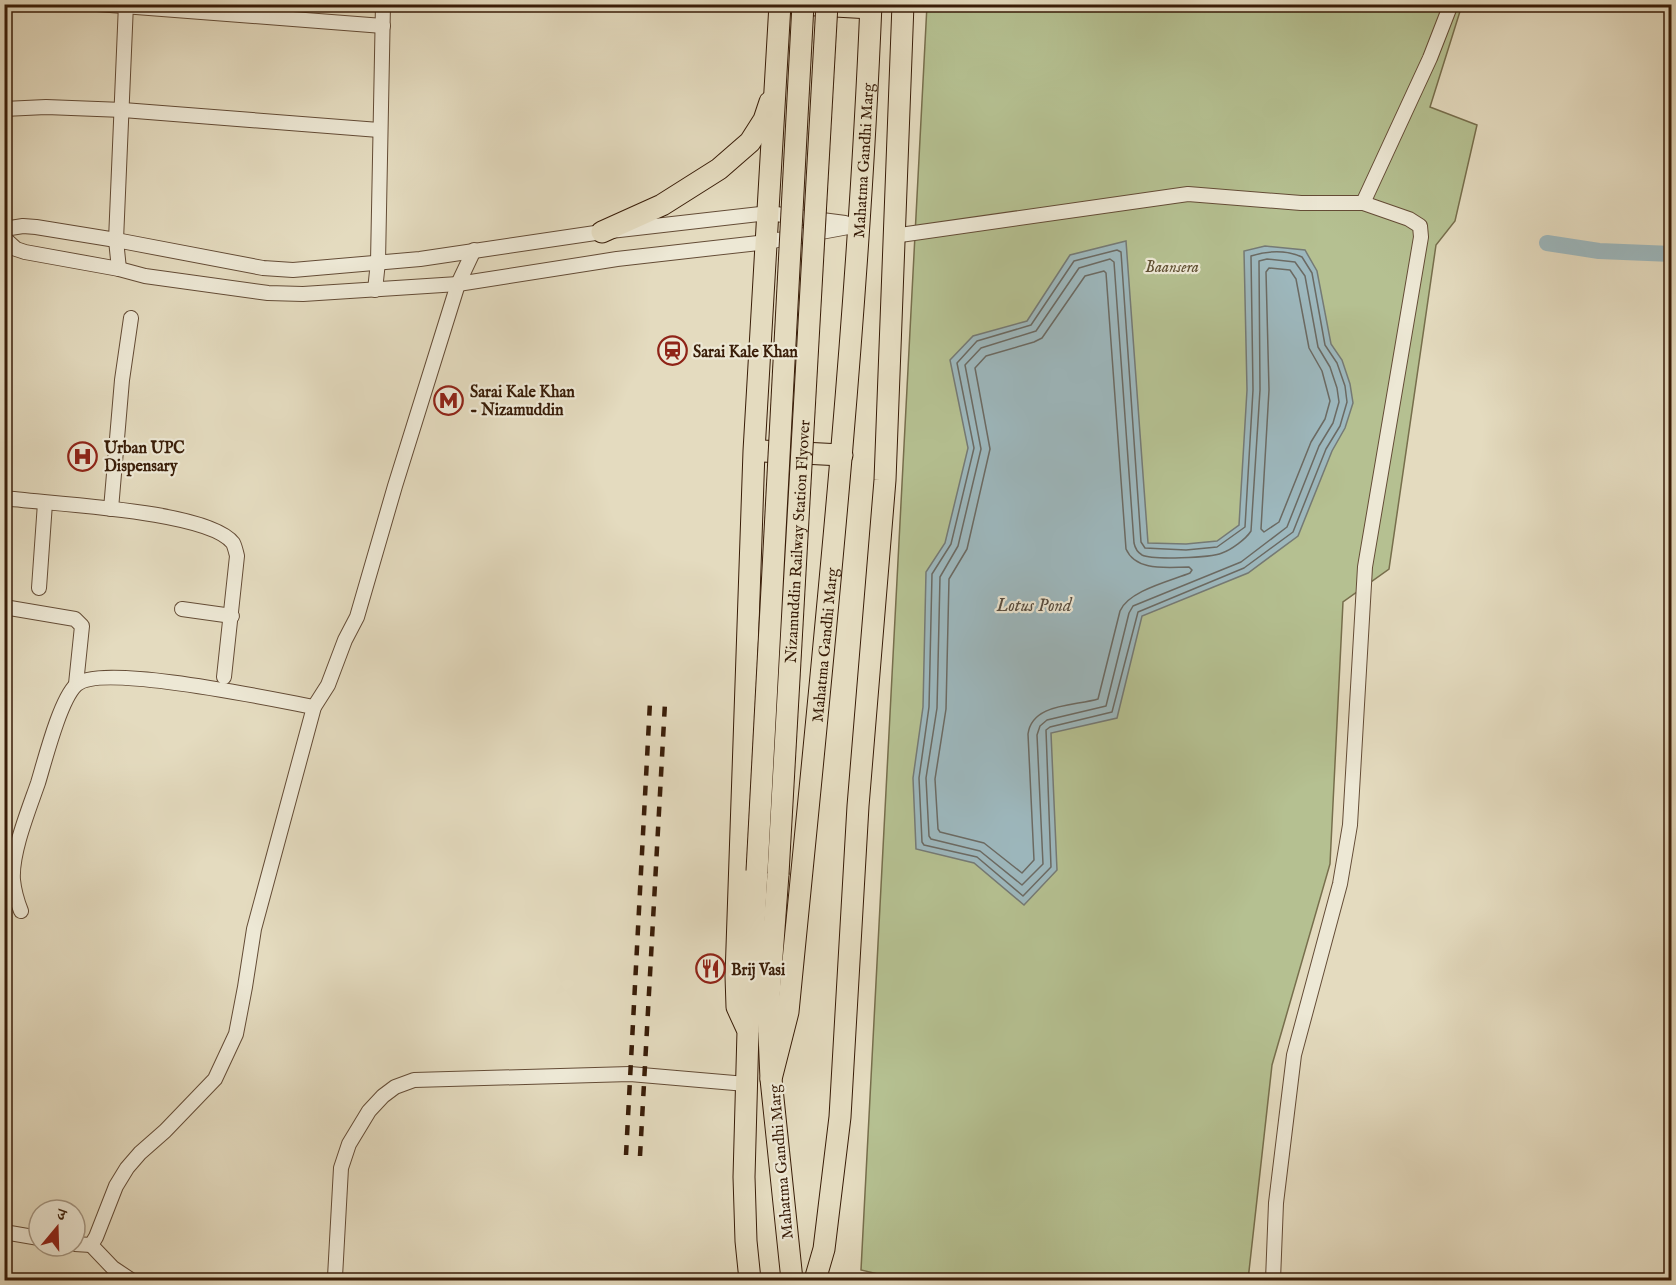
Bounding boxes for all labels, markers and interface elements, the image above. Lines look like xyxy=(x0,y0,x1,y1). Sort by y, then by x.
street label: Mahatma Gandhi Marg xyxy=(850,82,879,239)
park label: Baansera xyxy=(1145,258,1199,278)
station icon: Sarai Kale Khan xyxy=(656,335,688,367)
place label: Sarai Kale Khan xyxy=(693,343,798,363)
place label: Sarai Kale Khan - Nizamuddin xyxy=(470,383,575,421)
metro station icon: Sarai Kale Khan - Nizamuddin xyxy=(433,384,465,416)
street label: Nizamuddin Railway Station Flyover xyxy=(782,419,816,664)
place label: Urban UPC Dispensary xyxy=(103,439,185,477)
hospital icon: Urban UPC Dispensary xyxy=(67,440,99,472)
street label: Mahatma Gandhi Marg xyxy=(809,567,843,723)
water label: Lotus Pond xyxy=(996,595,1073,618)
restaurant icon: Brij Vasi xyxy=(694,953,726,985)
place label: Brij Vasi xyxy=(731,961,786,981)
street label: Mahatma Gandhi Marg xyxy=(765,1083,799,1240)
north arrow xyxy=(27,1198,87,1258)
text: उ xyxy=(53,1205,70,1227)

